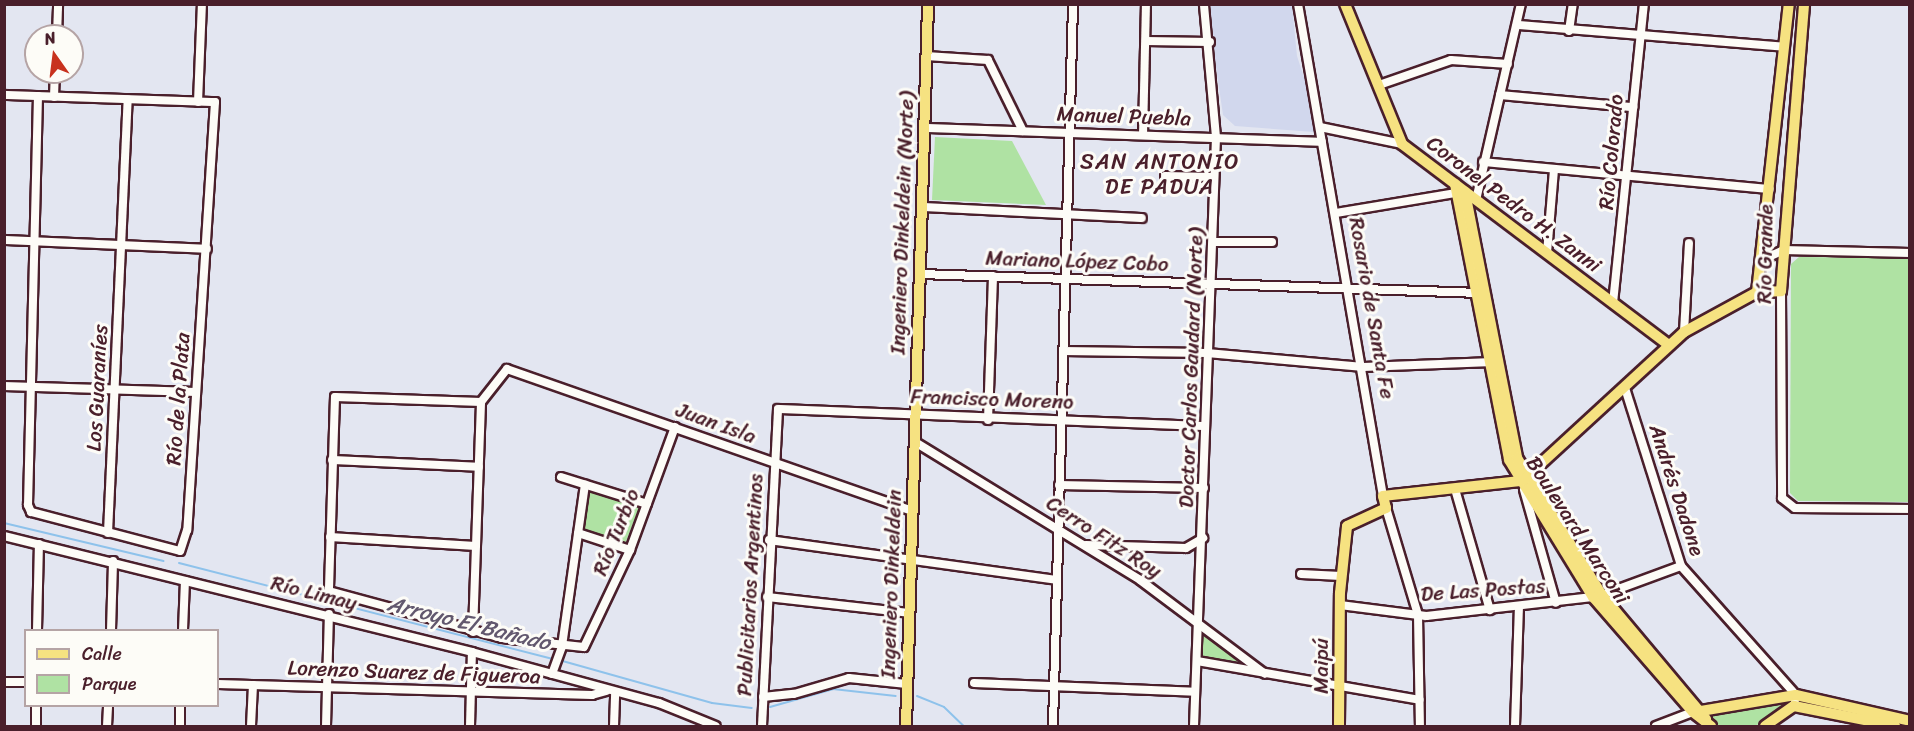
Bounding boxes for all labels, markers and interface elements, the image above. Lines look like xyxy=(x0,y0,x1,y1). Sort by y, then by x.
text: N xyxy=(41,23,59,53)
north arrow xyxy=(24,24,84,84)
street label: Ingeniero Dinkeldein (Norte) xyxy=(885,91,919,355)
street label: Río Colorado xyxy=(1593,93,1629,211)
street label: Manuel Puebla xyxy=(1056,101,1192,131)
street label: Coronel Pedro H. Zanni xyxy=(1422,130,1606,278)
district label: SAN ANTONIO DE PADUA xyxy=(1081,148,1239,200)
street label: Río Grande xyxy=(1752,204,1778,304)
street label: Rosario de Santa Fe xyxy=(1344,215,1400,401)
street label: Doctor Carlos Gaudard (Norte) xyxy=(1174,227,1208,509)
street label: Mariano López Cobo xyxy=(985,245,1169,277)
street label: Los Guaraníes xyxy=(81,324,113,452)
street label: Río de la Plata xyxy=(161,332,195,466)
street label: Francisco Moreno xyxy=(910,384,1074,414)
street label: Juan Isla xyxy=(673,397,759,449)
street label: Andrés Dadone xyxy=(1644,421,1710,559)
street label: Boulevard Marconi xyxy=(1521,451,1635,609)
street label: Publicitarios Argentinos xyxy=(732,473,768,697)
street label: Río Turbio xyxy=(587,485,645,579)
street label: Ingeniero Dinkeldein xyxy=(875,489,907,679)
street label: Cerro Fitz Roy xyxy=(1041,490,1167,584)
street label: Río Limay xyxy=(268,570,360,616)
street label: De Las Postas xyxy=(1419,573,1547,607)
water label: Arroyo El Bañado xyxy=(385,590,553,656)
legend xyxy=(24,629,219,707)
text: Calle xyxy=(82,638,122,670)
street label: Maipú xyxy=(1308,638,1334,694)
street label: Lorenzo Suarez de Figueroa xyxy=(287,655,541,689)
text: Parque xyxy=(82,668,136,700)

